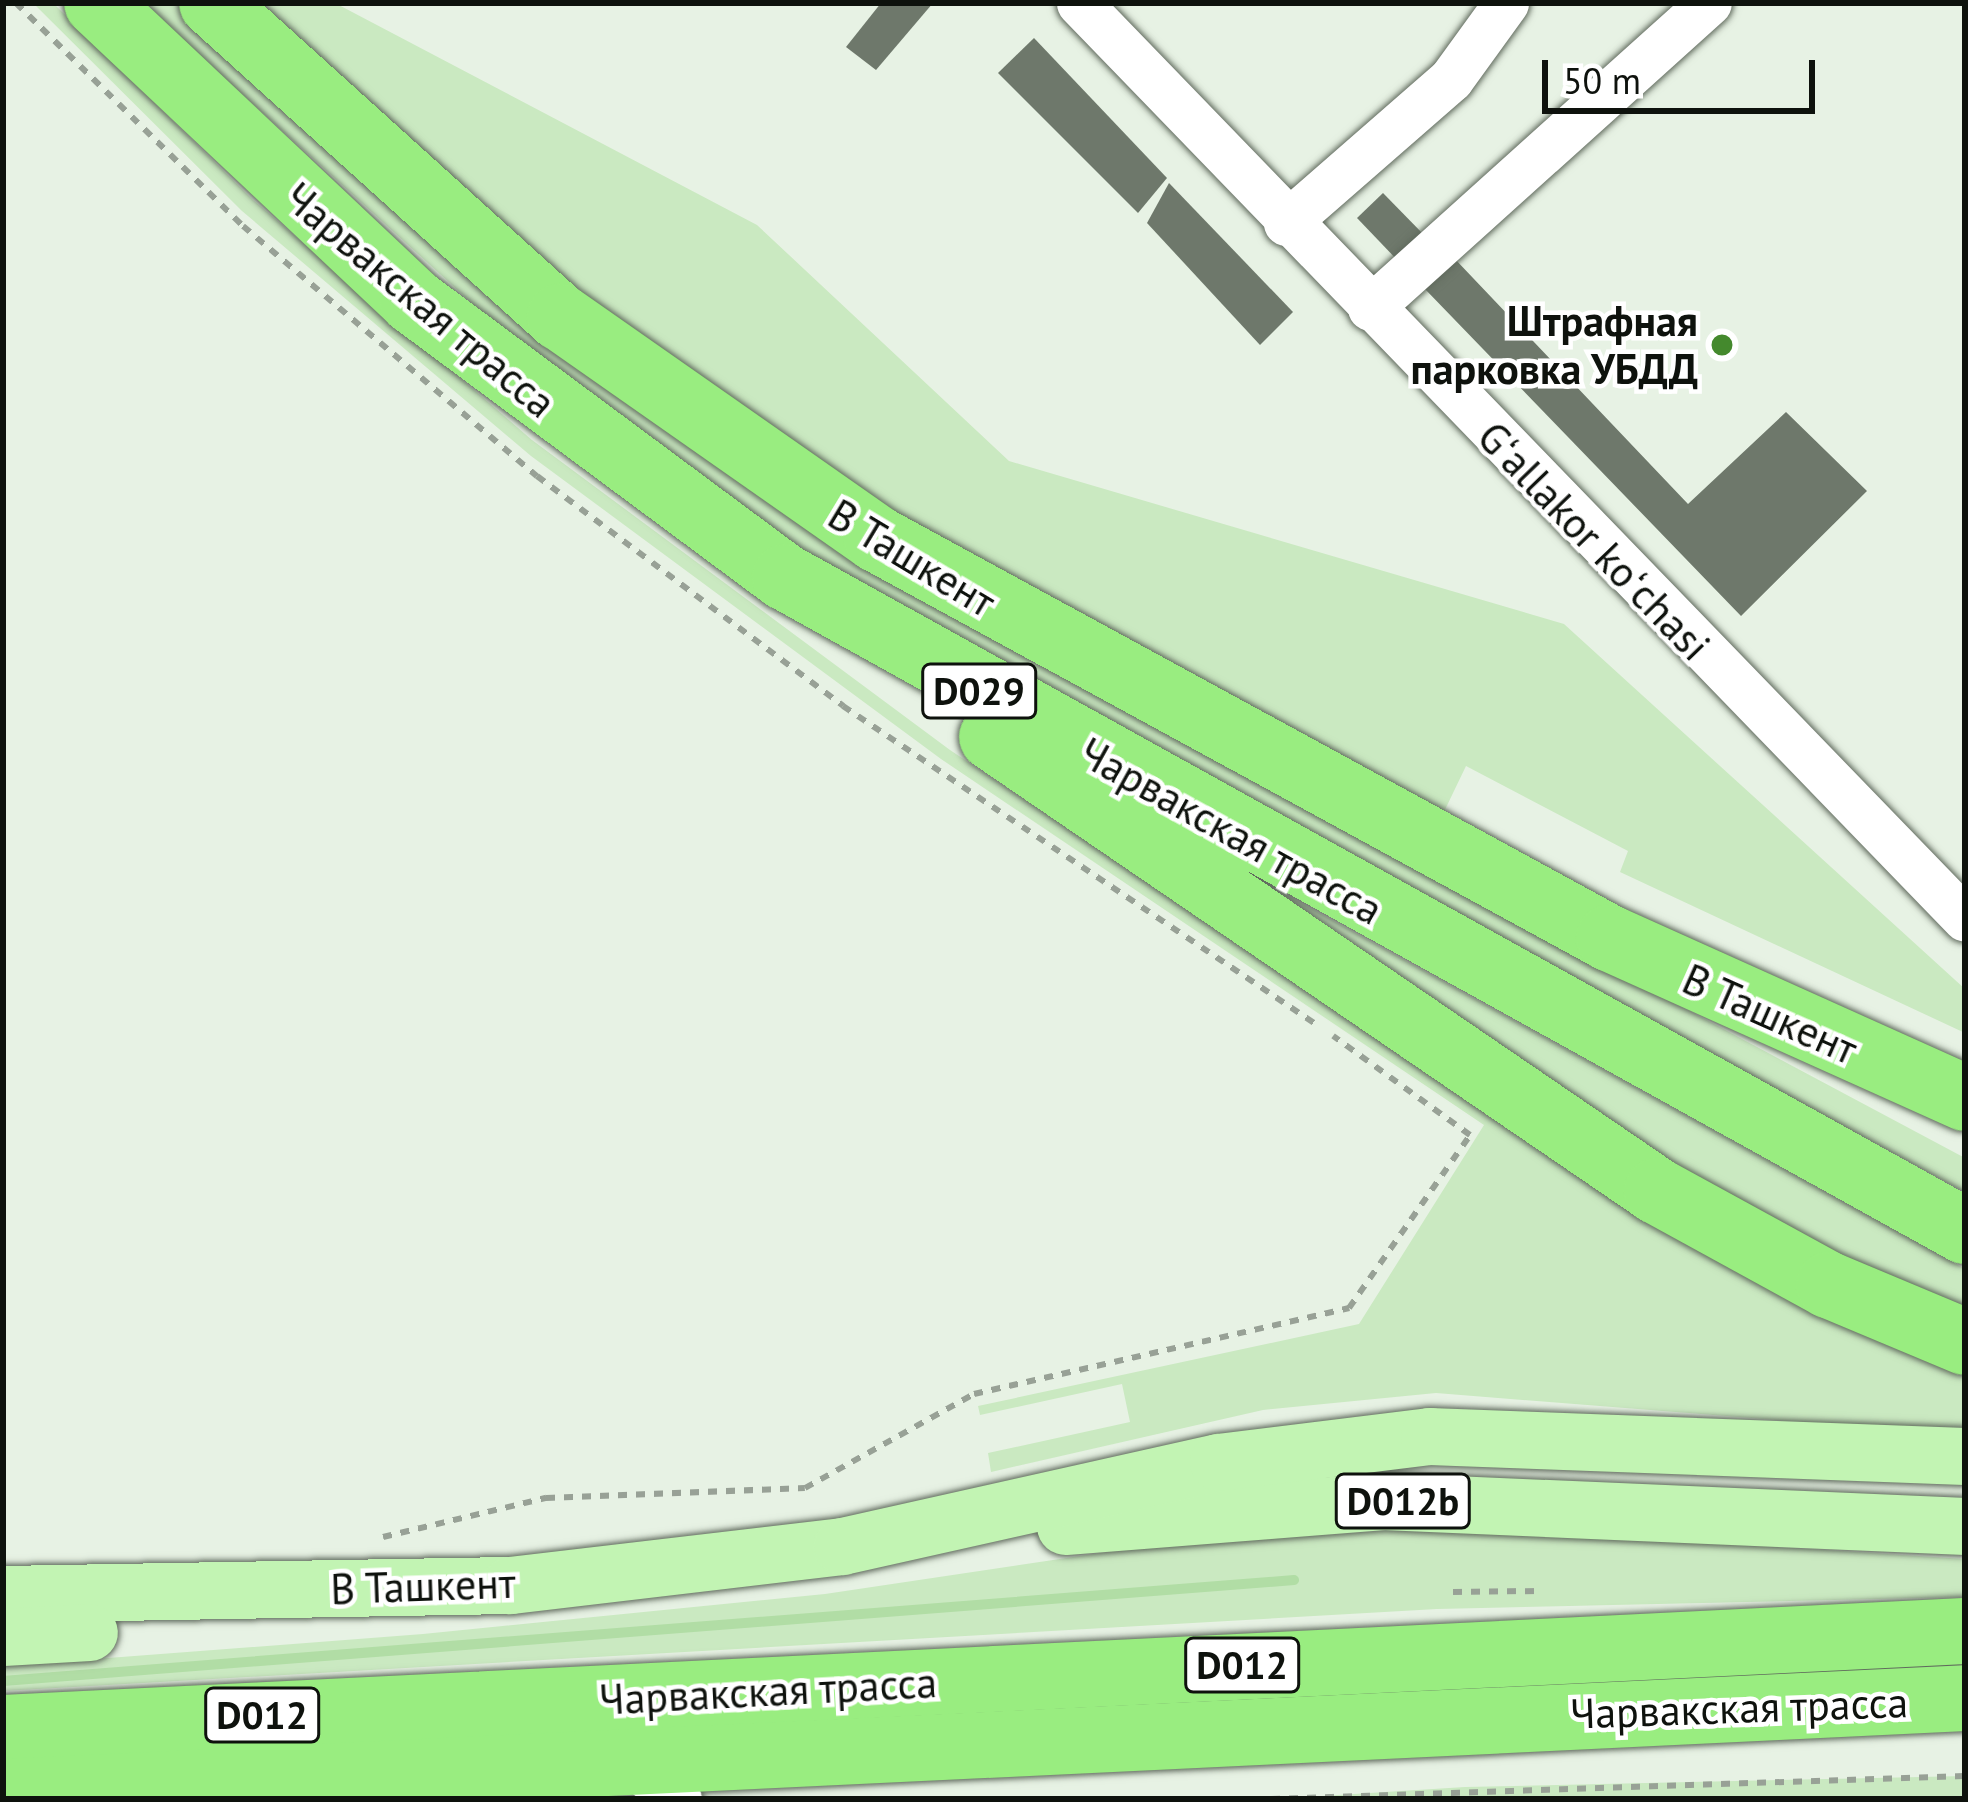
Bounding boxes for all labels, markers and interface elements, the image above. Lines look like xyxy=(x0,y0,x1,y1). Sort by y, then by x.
scale bar xyxy=(1548,36,1821,110)
text: 50 m xyxy=(1563,57,1641,104)
street label: Чарвакская трасса xyxy=(274,172,566,428)
place label: Штрафная парковка УБДД xyxy=(1409,296,1698,394)
marker: Штрафная парковка УБДД xyxy=(1709,332,1735,358)
street label: Gʻallakor koʻchasi xyxy=(1468,411,1720,671)
street label: В Ташкент xyxy=(819,488,1005,628)
road number: D029 xyxy=(919,658,1039,724)
street label: Чарвакская трасса xyxy=(1070,727,1392,935)
street label: В Ташкент xyxy=(1675,953,1865,1075)
road number: D012b xyxy=(1334,1468,1472,1534)
street label: В Ташкент xyxy=(329,1558,517,1614)
road number: D012 xyxy=(1182,1632,1302,1698)
street label: Чарвакская трасса xyxy=(597,1657,939,1725)
street label: Чарвакская трасса xyxy=(1569,1677,1909,1739)
road number: D012 xyxy=(202,1682,322,1748)

